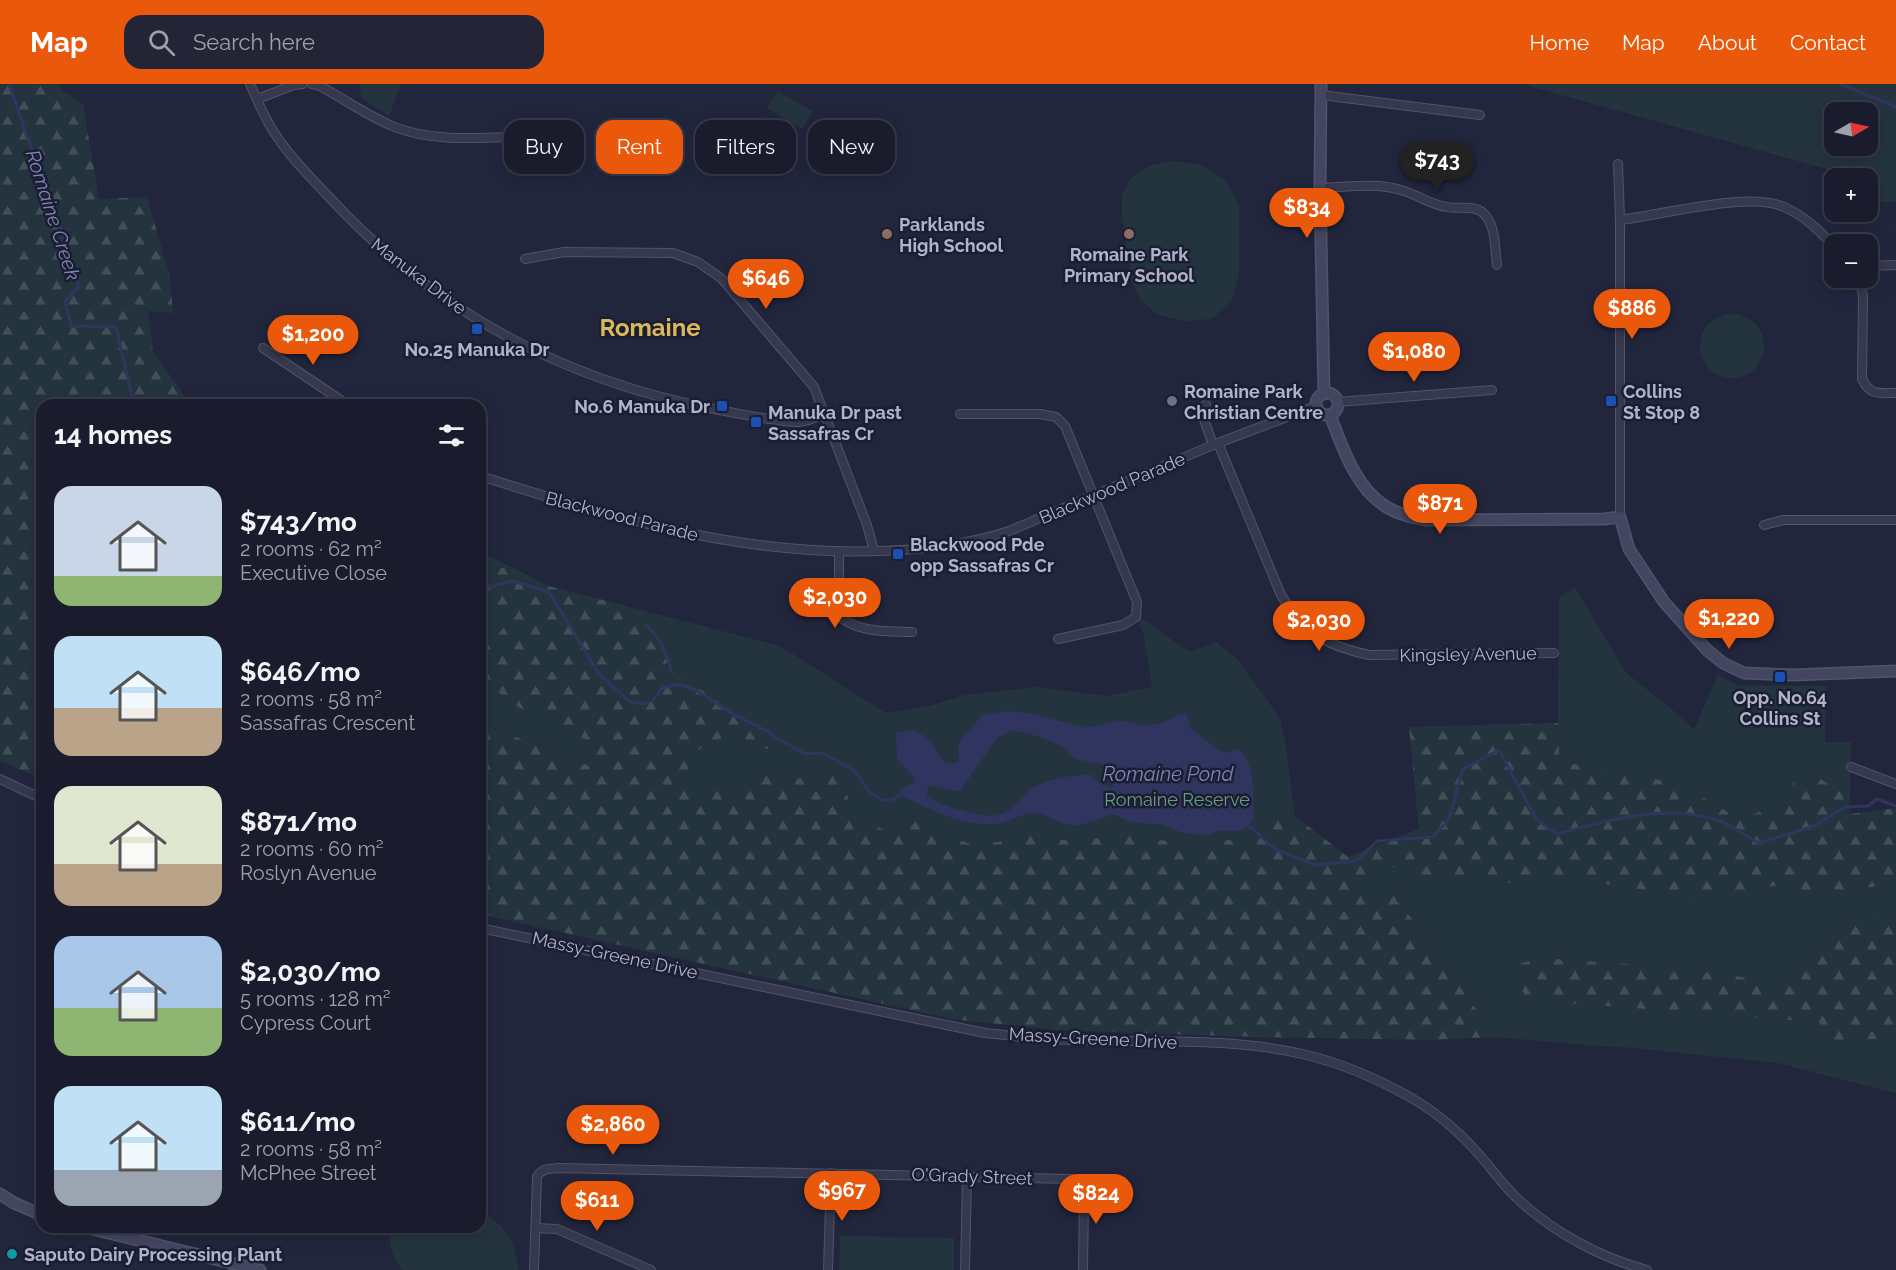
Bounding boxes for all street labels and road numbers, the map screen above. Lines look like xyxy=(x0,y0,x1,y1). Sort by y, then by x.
street label: Manuka Drive xyxy=(367,233,471,319)
street label: Blackwood Parade xyxy=(1036,448,1188,528)
street label: Blackwood Parade xyxy=(544,487,701,545)
street label: Kingsley Avenue xyxy=(1399,642,1537,666)
street label: Massy-Greene Drive xyxy=(530,927,700,983)
street label: Massy-Greene Drive xyxy=(1008,1023,1178,1053)
street label: O'Grady Street xyxy=(911,1163,1033,1189)

